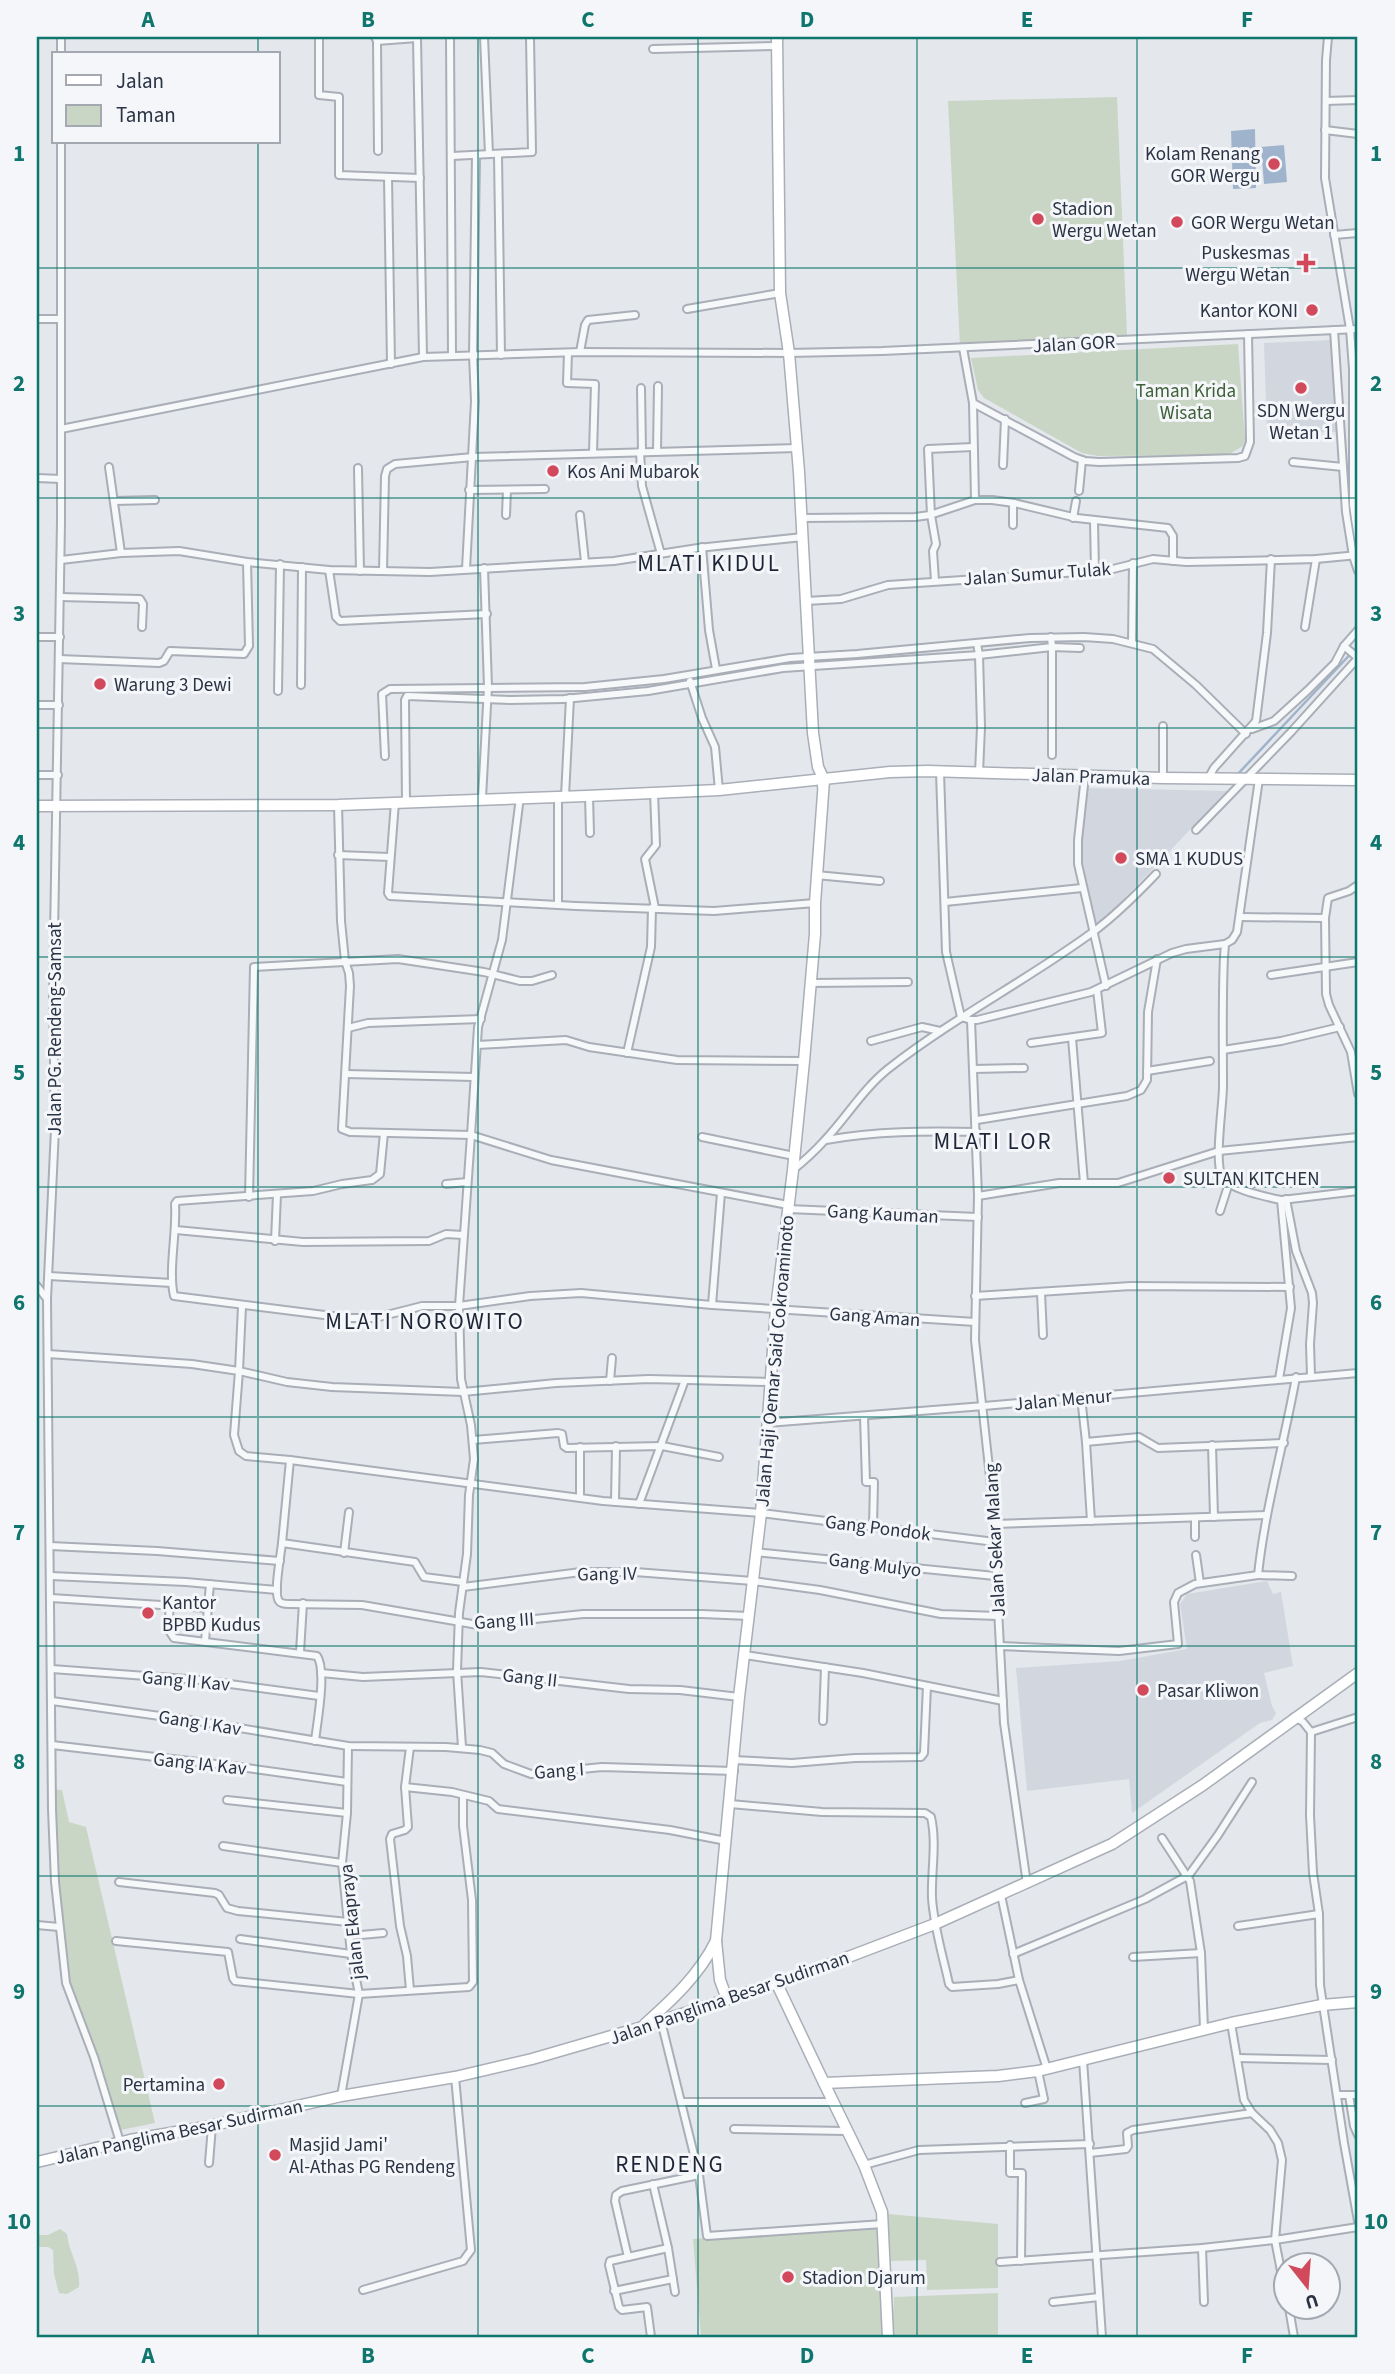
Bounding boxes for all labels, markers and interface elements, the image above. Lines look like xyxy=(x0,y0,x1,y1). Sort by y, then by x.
text: A xyxy=(140,3,155,36)
text: B xyxy=(361,3,375,36)
text: C xyxy=(581,3,595,36)
text: D xyxy=(800,3,814,36)
text: E xyxy=(1021,3,1033,36)
text: F xyxy=(1241,3,1253,36)
legend xyxy=(52,52,280,144)
text: Jalan xyxy=(116,66,164,96)
text: Taman xyxy=(116,100,176,130)
text: 1 xyxy=(13,137,25,170)
text: 1 xyxy=(1370,137,1382,170)
place label: Kolam Renang GOR Wergu xyxy=(1145,141,1260,190)
marker: Kolam Renang GOR Wergu xyxy=(1266,156,1282,172)
place label: Stadion Wergu Wetan xyxy=(1052,196,1157,245)
place label: GOR Wergu Wetan xyxy=(1191,210,1335,237)
marker: Stadion Wergu Wetan xyxy=(1030,211,1046,227)
marker: GOR Wergu Wetan xyxy=(1169,214,1185,230)
place label: Puskesmas Wergu Wetan xyxy=(1185,240,1290,289)
marker: Puskesmas Wergu Wetan xyxy=(1296,253,1316,273)
place label: Kantor KONI xyxy=(1200,298,1298,325)
marker: Kantor KONI xyxy=(1304,302,1320,318)
street label: Jalan GOR xyxy=(1032,329,1116,360)
text: 2 xyxy=(13,367,25,400)
text: 2 xyxy=(1370,367,1382,400)
park label: Taman Krida Wisata xyxy=(1136,378,1236,427)
marker: SDN Wergu Wetan 1 xyxy=(1293,380,1309,396)
place label: SDN Wergu Wetan 1 xyxy=(1257,398,1345,447)
place label: Kos Ani Mubarok xyxy=(567,459,700,486)
marker: Kos Ani Mubarok xyxy=(545,463,561,479)
district label: MLATI KIDUL xyxy=(637,547,781,580)
street label: Jalan Sumur Tulak xyxy=(962,556,1112,593)
text: 3 xyxy=(13,597,25,630)
text: 3 xyxy=(1370,597,1382,630)
place label: Warung 3 Dewi xyxy=(114,672,232,699)
marker: Warung 3 Dewi xyxy=(92,676,108,692)
street label: Jalan Pramuka xyxy=(1031,762,1151,793)
text: 4 xyxy=(13,826,25,859)
text: 4 xyxy=(1370,826,1382,859)
place label: SMA 1 KUDUS xyxy=(1135,846,1243,873)
marker: SMA 1 KUDUS xyxy=(1113,850,1129,866)
street label: Jalan PG. Rendeng-Samsat xyxy=(42,922,69,1136)
text: 5 xyxy=(13,1056,25,1089)
text: 5 xyxy=(1370,1056,1382,1089)
district label: MLATI LOR xyxy=(933,1125,1053,1158)
place label: SULTAN KITCHEN xyxy=(1183,1166,1319,1193)
marker: SULTAN KITCHEN xyxy=(1161,1170,1177,1186)
street label: Gang Kauman xyxy=(826,1198,939,1231)
street label: Jalan Haji Oemar Said Cokroaminoto xyxy=(749,1214,802,1508)
text: 6 xyxy=(13,1286,25,1319)
text: 6 xyxy=(1370,1286,1382,1319)
street label: Gang Aman xyxy=(829,1301,921,1334)
district label: MLATI NOROWITO xyxy=(325,1305,525,1338)
street label: Jalan Menur xyxy=(1013,1383,1113,1418)
street label: Jalan Sekar Malang xyxy=(978,1462,1013,1617)
street label: Gang Pondok xyxy=(823,1509,933,1548)
text: 7 xyxy=(13,1516,25,1549)
text: 7 xyxy=(1370,1516,1382,1549)
street label: Gang Mulyo xyxy=(827,1546,923,1585)
street label: Gang IV xyxy=(577,1560,637,1589)
place label: Kantor BPBD Kudus xyxy=(162,1590,261,1639)
marker: Kantor BPBD Kudus xyxy=(140,1605,156,1621)
street label: Gang III xyxy=(473,1606,535,1637)
street label: Gang II xyxy=(501,1662,559,1695)
street label: Gang II Kav xyxy=(141,1664,231,1699)
place label: Pasar Kliwon xyxy=(1157,1678,1259,1705)
marker: Pasar Kliwon xyxy=(1135,1682,1151,1698)
street label: Gang I Kav xyxy=(157,1704,243,1743)
text: 8 xyxy=(13,1745,25,1778)
text: 8 xyxy=(1370,1745,1382,1778)
street label: Gang IA Kav xyxy=(152,1746,248,1783)
street label: Gang I xyxy=(533,1756,585,1787)
street label: jalan Ekapraya xyxy=(333,1863,372,1982)
street label: Jalan Panglima Besar Sudirman xyxy=(606,1945,853,2052)
text: 9 xyxy=(13,1975,25,2008)
text: 9 xyxy=(1370,1975,1382,2008)
place label: Pertamina xyxy=(123,2072,205,2099)
marker: Pertamina xyxy=(211,2076,227,2092)
street label: Jalan Panglima Besar Sudirman xyxy=(53,2093,305,2172)
place label: Masjid Jami' Al-Athas PG Rendeng xyxy=(289,2132,455,2181)
marker: Masjid Jami' Al-Athas PG Rendeng xyxy=(267,2147,283,2163)
district label: RENDENG xyxy=(615,2148,725,2181)
text: 10 xyxy=(7,2205,31,2238)
text: 10 xyxy=(1364,2205,1388,2238)
north arrow xyxy=(1272,2252,1342,2322)
place label: Stadion Djarum xyxy=(802,2265,926,2292)
marker: Stadion Djarum xyxy=(780,2269,796,2285)
text: U xyxy=(1302,2286,1322,2316)
text: A xyxy=(140,2339,155,2372)
text: B xyxy=(361,2339,375,2372)
text: C xyxy=(581,2339,595,2372)
text: D xyxy=(800,2339,814,2372)
text: E xyxy=(1021,2339,1033,2372)
text: F xyxy=(1241,2339,1253,2372)

